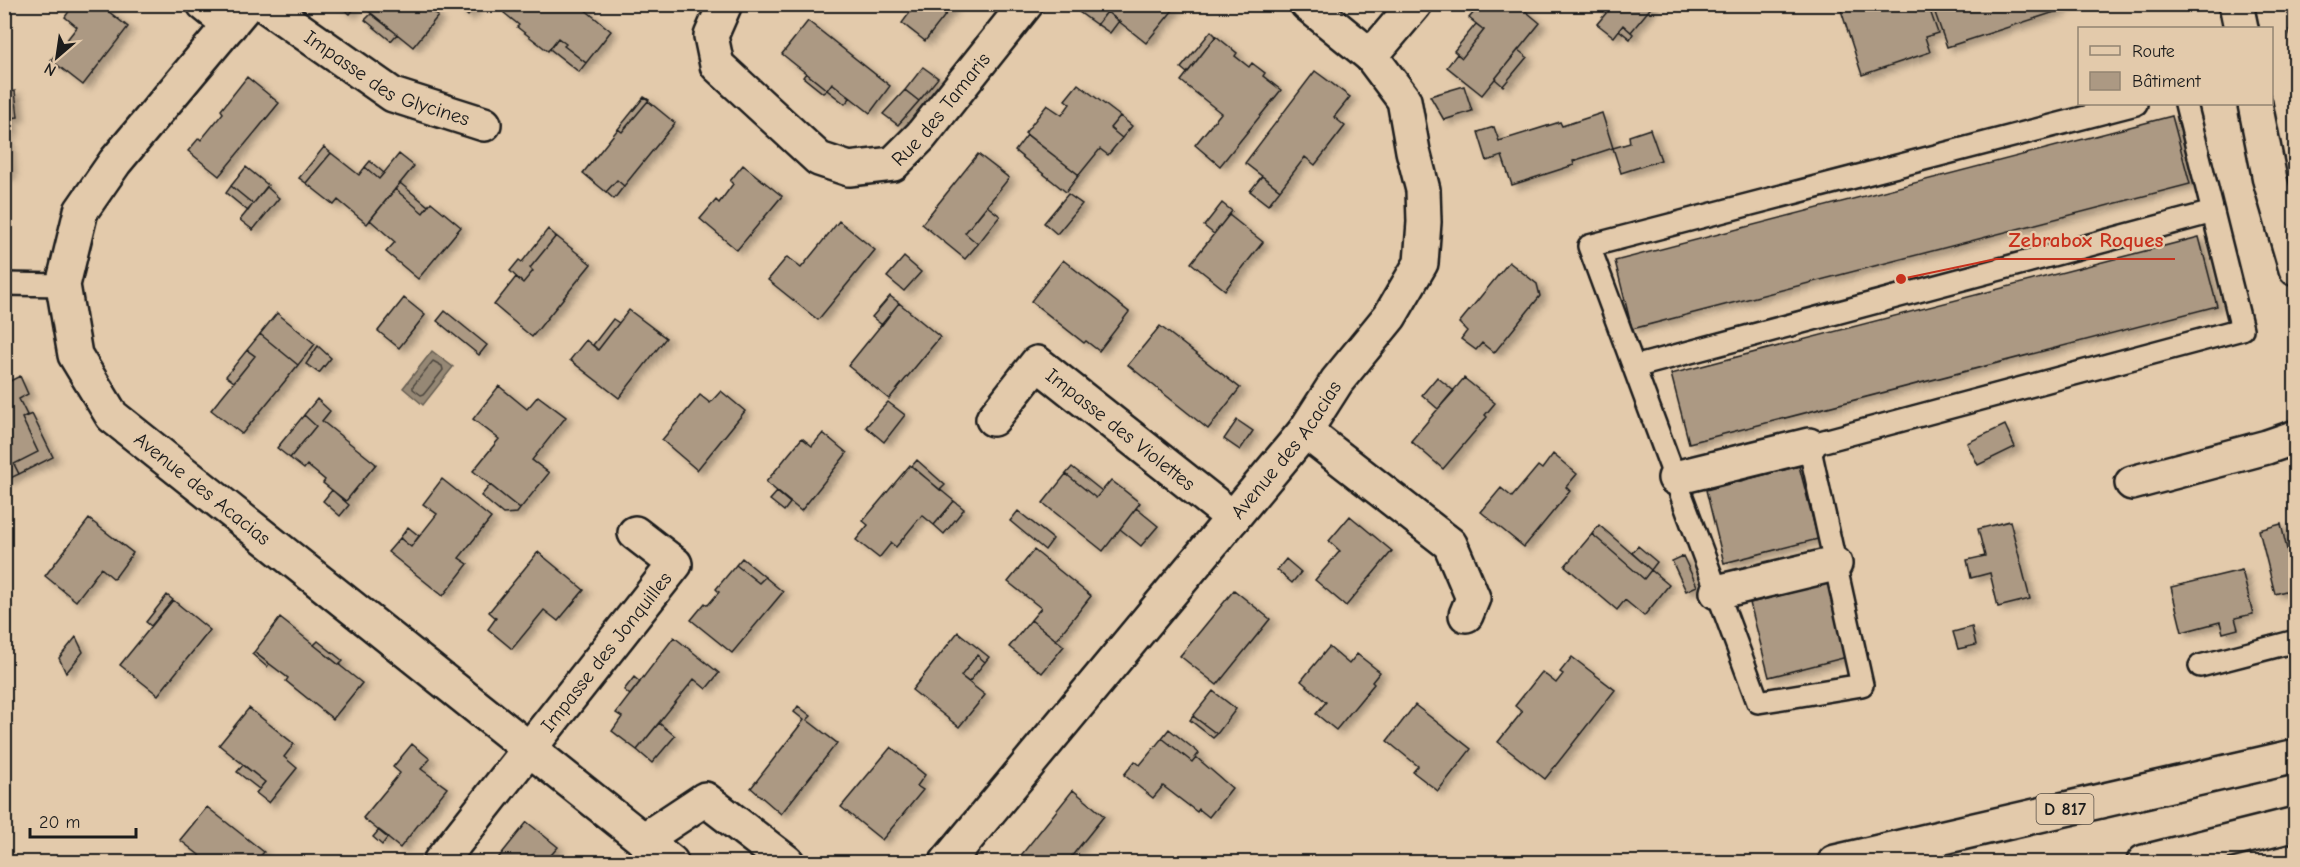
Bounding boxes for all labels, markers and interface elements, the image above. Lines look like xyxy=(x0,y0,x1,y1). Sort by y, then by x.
street label: Impasse des Glycines xyxy=(300,26,473,131)
north arrow xyxy=(27,27,87,87)
legend xyxy=(2078,27,2273,105)
text: Route xyxy=(2132,41,2175,62)
street label: Rue des Tamaris xyxy=(887,48,995,171)
text: N xyxy=(41,59,59,80)
text: Bâtiment xyxy=(2132,71,2202,92)
callout: Zebrabox Roques xyxy=(1996,220,2175,259)
text: Zebrabox Roques xyxy=(2009,228,2164,252)
street label: Impasse des Violettes xyxy=(1041,364,1200,496)
street label: Avenue des Acacias xyxy=(1226,377,1346,523)
street label: Avenue des Acacias xyxy=(130,427,275,550)
street label: Impasse des Jonquilles xyxy=(536,567,676,736)
road number: D 817 xyxy=(2036,794,2094,824)
scale bar xyxy=(30,801,136,839)
text: 20 m xyxy=(39,812,80,833)

